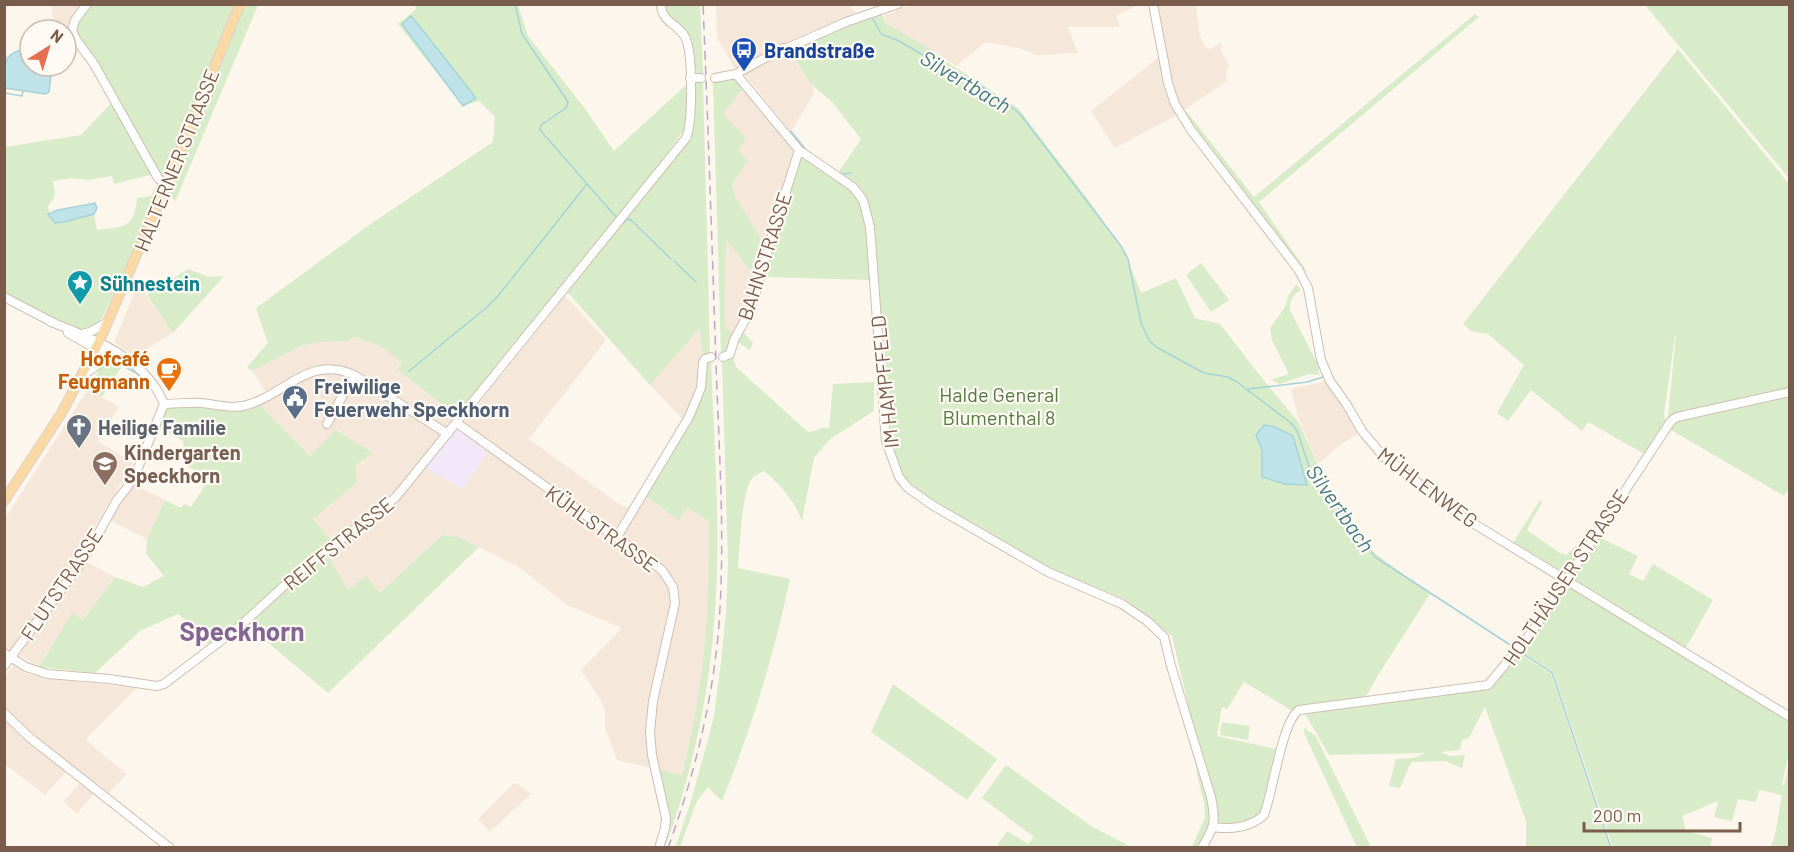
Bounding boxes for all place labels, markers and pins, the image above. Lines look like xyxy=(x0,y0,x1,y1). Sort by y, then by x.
bus stop icon: Brandstraße xyxy=(729,35,759,73)
place label: Brandstraße xyxy=(764,38,875,62)
place icon: Sühnestein xyxy=(65,268,95,306)
place label: Sühnestein xyxy=(100,271,200,295)
place label: Hofcafé Feugmann xyxy=(58,346,150,393)
cafe icon: Hofcafé Feugmann xyxy=(154,355,184,393)
place label: Freiwilige Feuerwehr Speckhorn xyxy=(314,374,509,421)
public building icon: Freiwilige Feuerwehr Speckhorn xyxy=(280,383,310,421)
church icon: Heilige Familie xyxy=(64,412,94,450)
place label: Heilige Familie xyxy=(98,415,226,439)
place label: Kindergarten Speckhorn xyxy=(124,440,241,487)
school or university icon: Kindergarten Speckhorn xyxy=(90,449,120,487)

